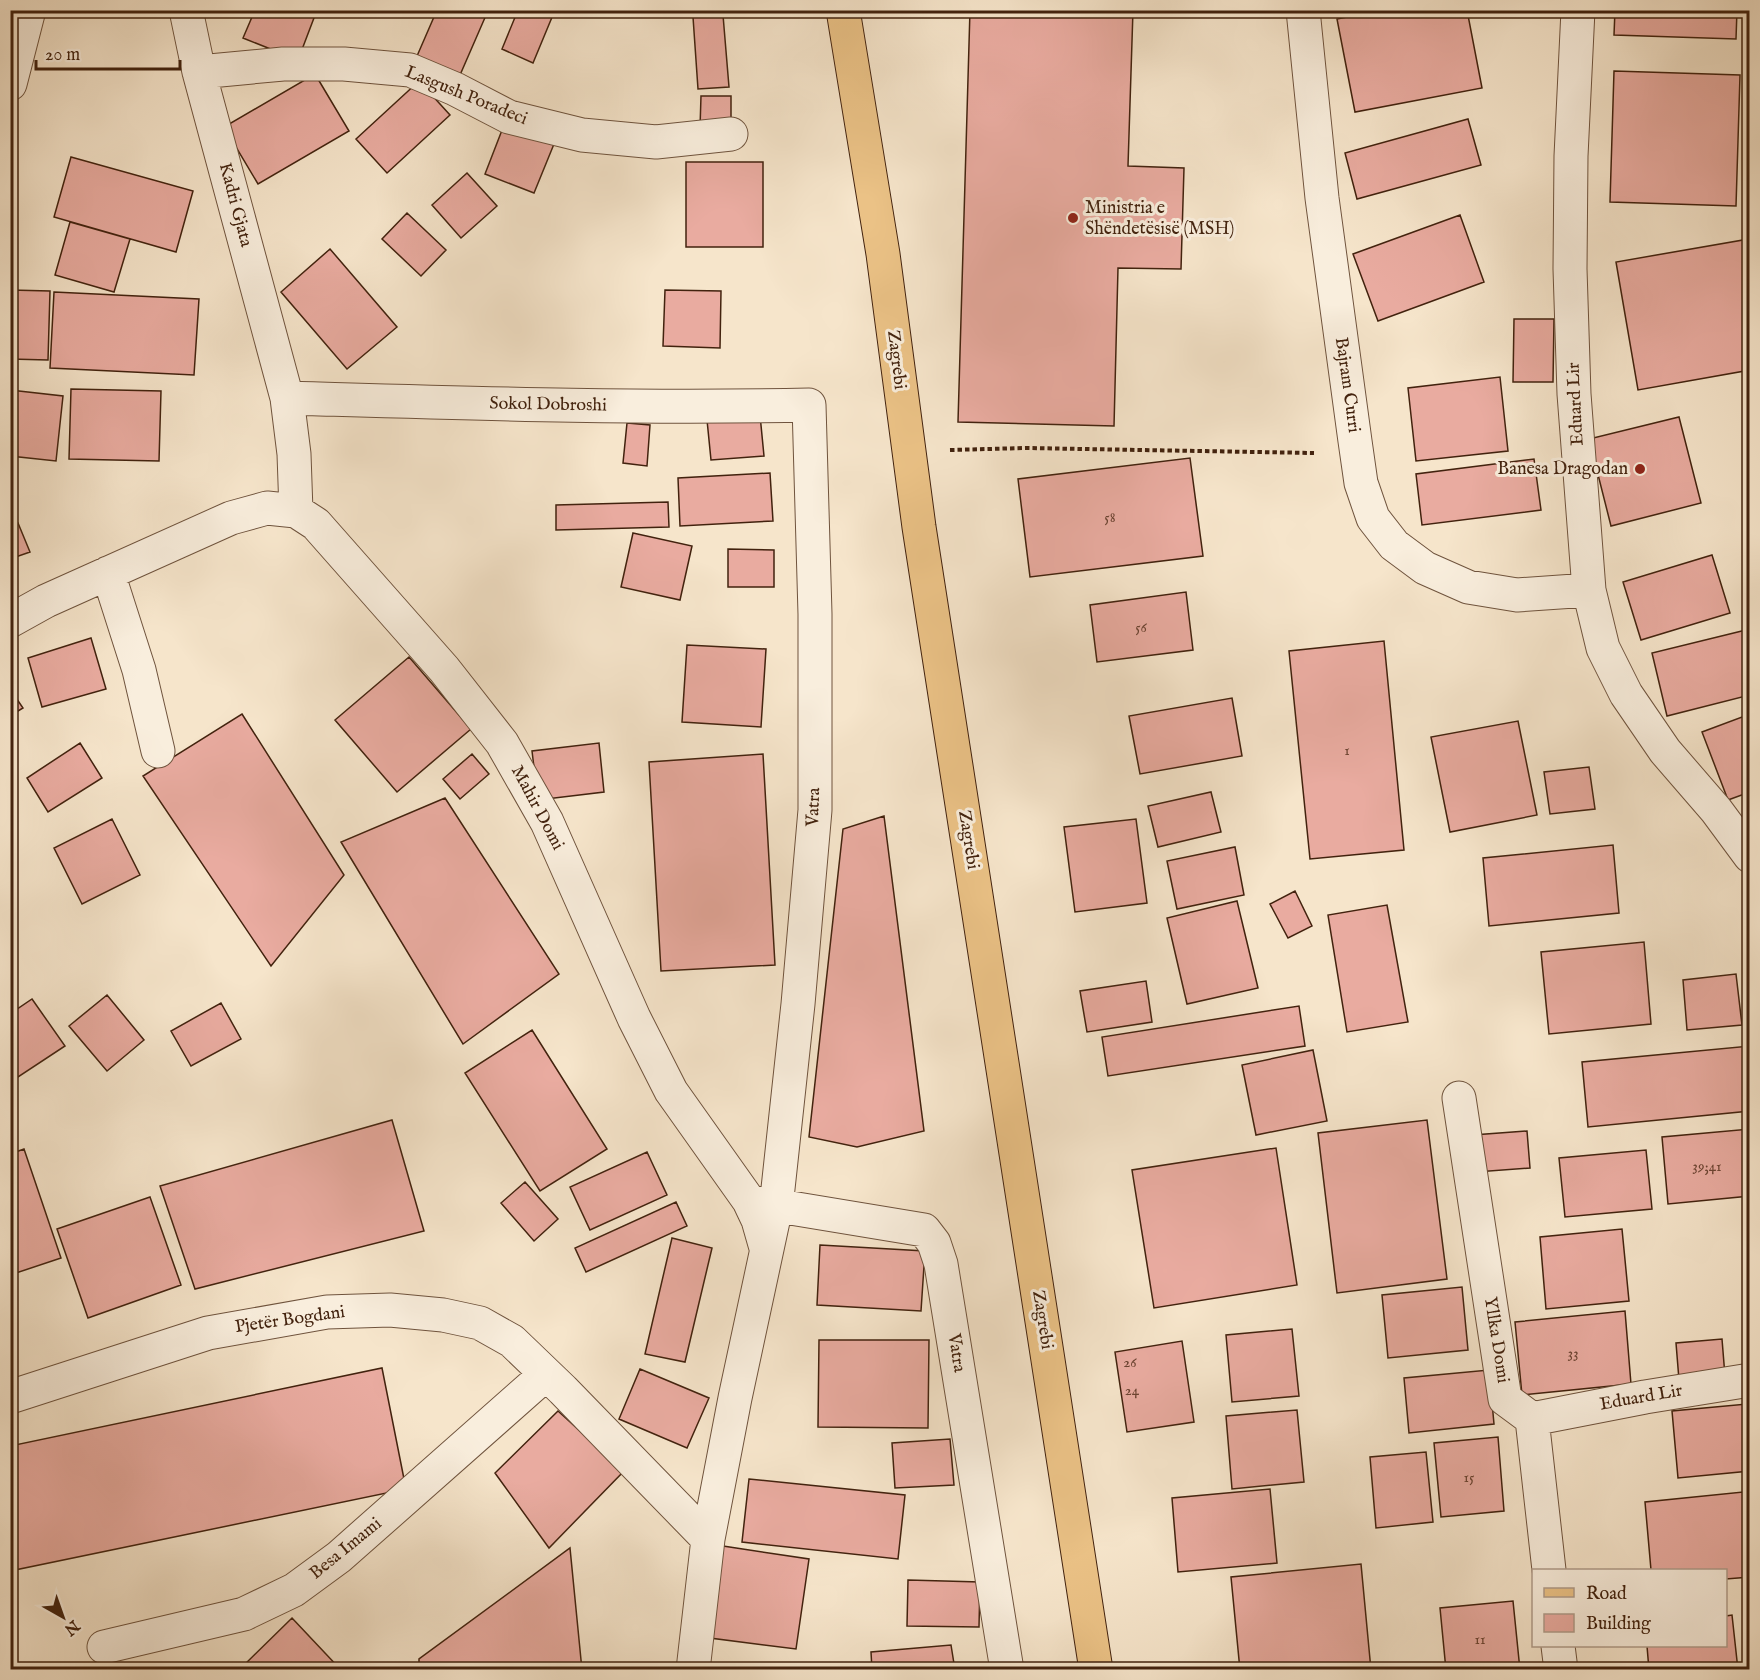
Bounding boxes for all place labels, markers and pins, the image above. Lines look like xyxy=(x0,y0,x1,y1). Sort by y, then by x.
place label: Ministria e Shëndetësisë (MSH) xyxy=(1085,197,1234,241)
marker: Ministria e Shëndetësisë (MSH) xyxy=(1066,211,1080,225)
place label: Banesa Dragodan xyxy=(1497,458,1628,481)
marker: Banesa Dragodan xyxy=(1633,462,1647,476)

